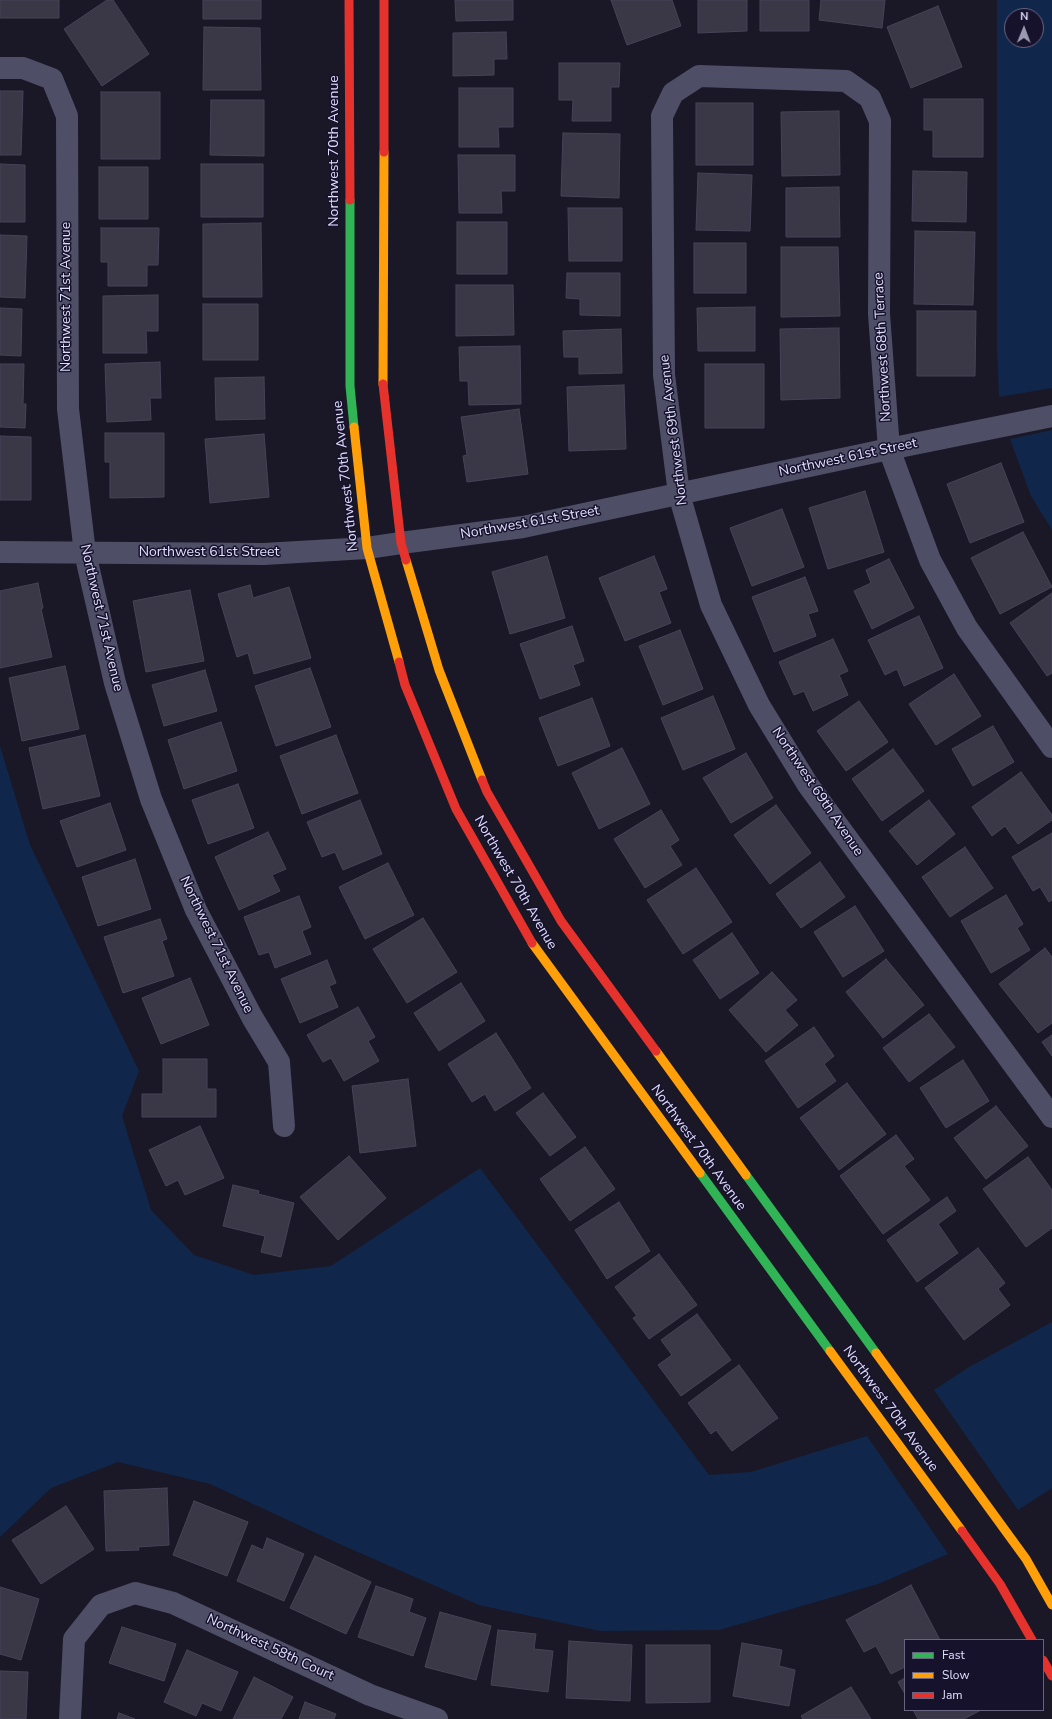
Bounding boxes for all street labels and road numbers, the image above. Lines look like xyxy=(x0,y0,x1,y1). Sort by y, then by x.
street label: Northwest 70th Avenue xyxy=(327,75,343,227)
street label: Northwest 71st Avenue xyxy=(59,222,75,372)
street label: Northwest 68th Terrace xyxy=(871,272,895,422)
street label: Northwest 69th Avenue xyxy=(656,354,692,506)
street label: Northwest 70th Avenue xyxy=(330,400,362,552)
street label: Northwest 61st Street xyxy=(777,435,919,481)
street label: Northwest 61st Street xyxy=(459,503,601,543)
street label: Northwest 71st Avenue xyxy=(76,543,126,693)
street label: Northwest 61st Street xyxy=(139,545,279,561)
street label: Northwest 69th Avenue xyxy=(768,725,866,859)
street label: Northwest 70th Avenue xyxy=(470,813,560,953)
street label: Northwest 71st Avenue xyxy=(176,874,256,1016)
street label: Northwest 70th Avenue xyxy=(647,1082,749,1214)
street label: Northwest 70th Avenue xyxy=(839,1343,941,1475)
street label: Northwest 58th Court xyxy=(204,1611,336,1685)

